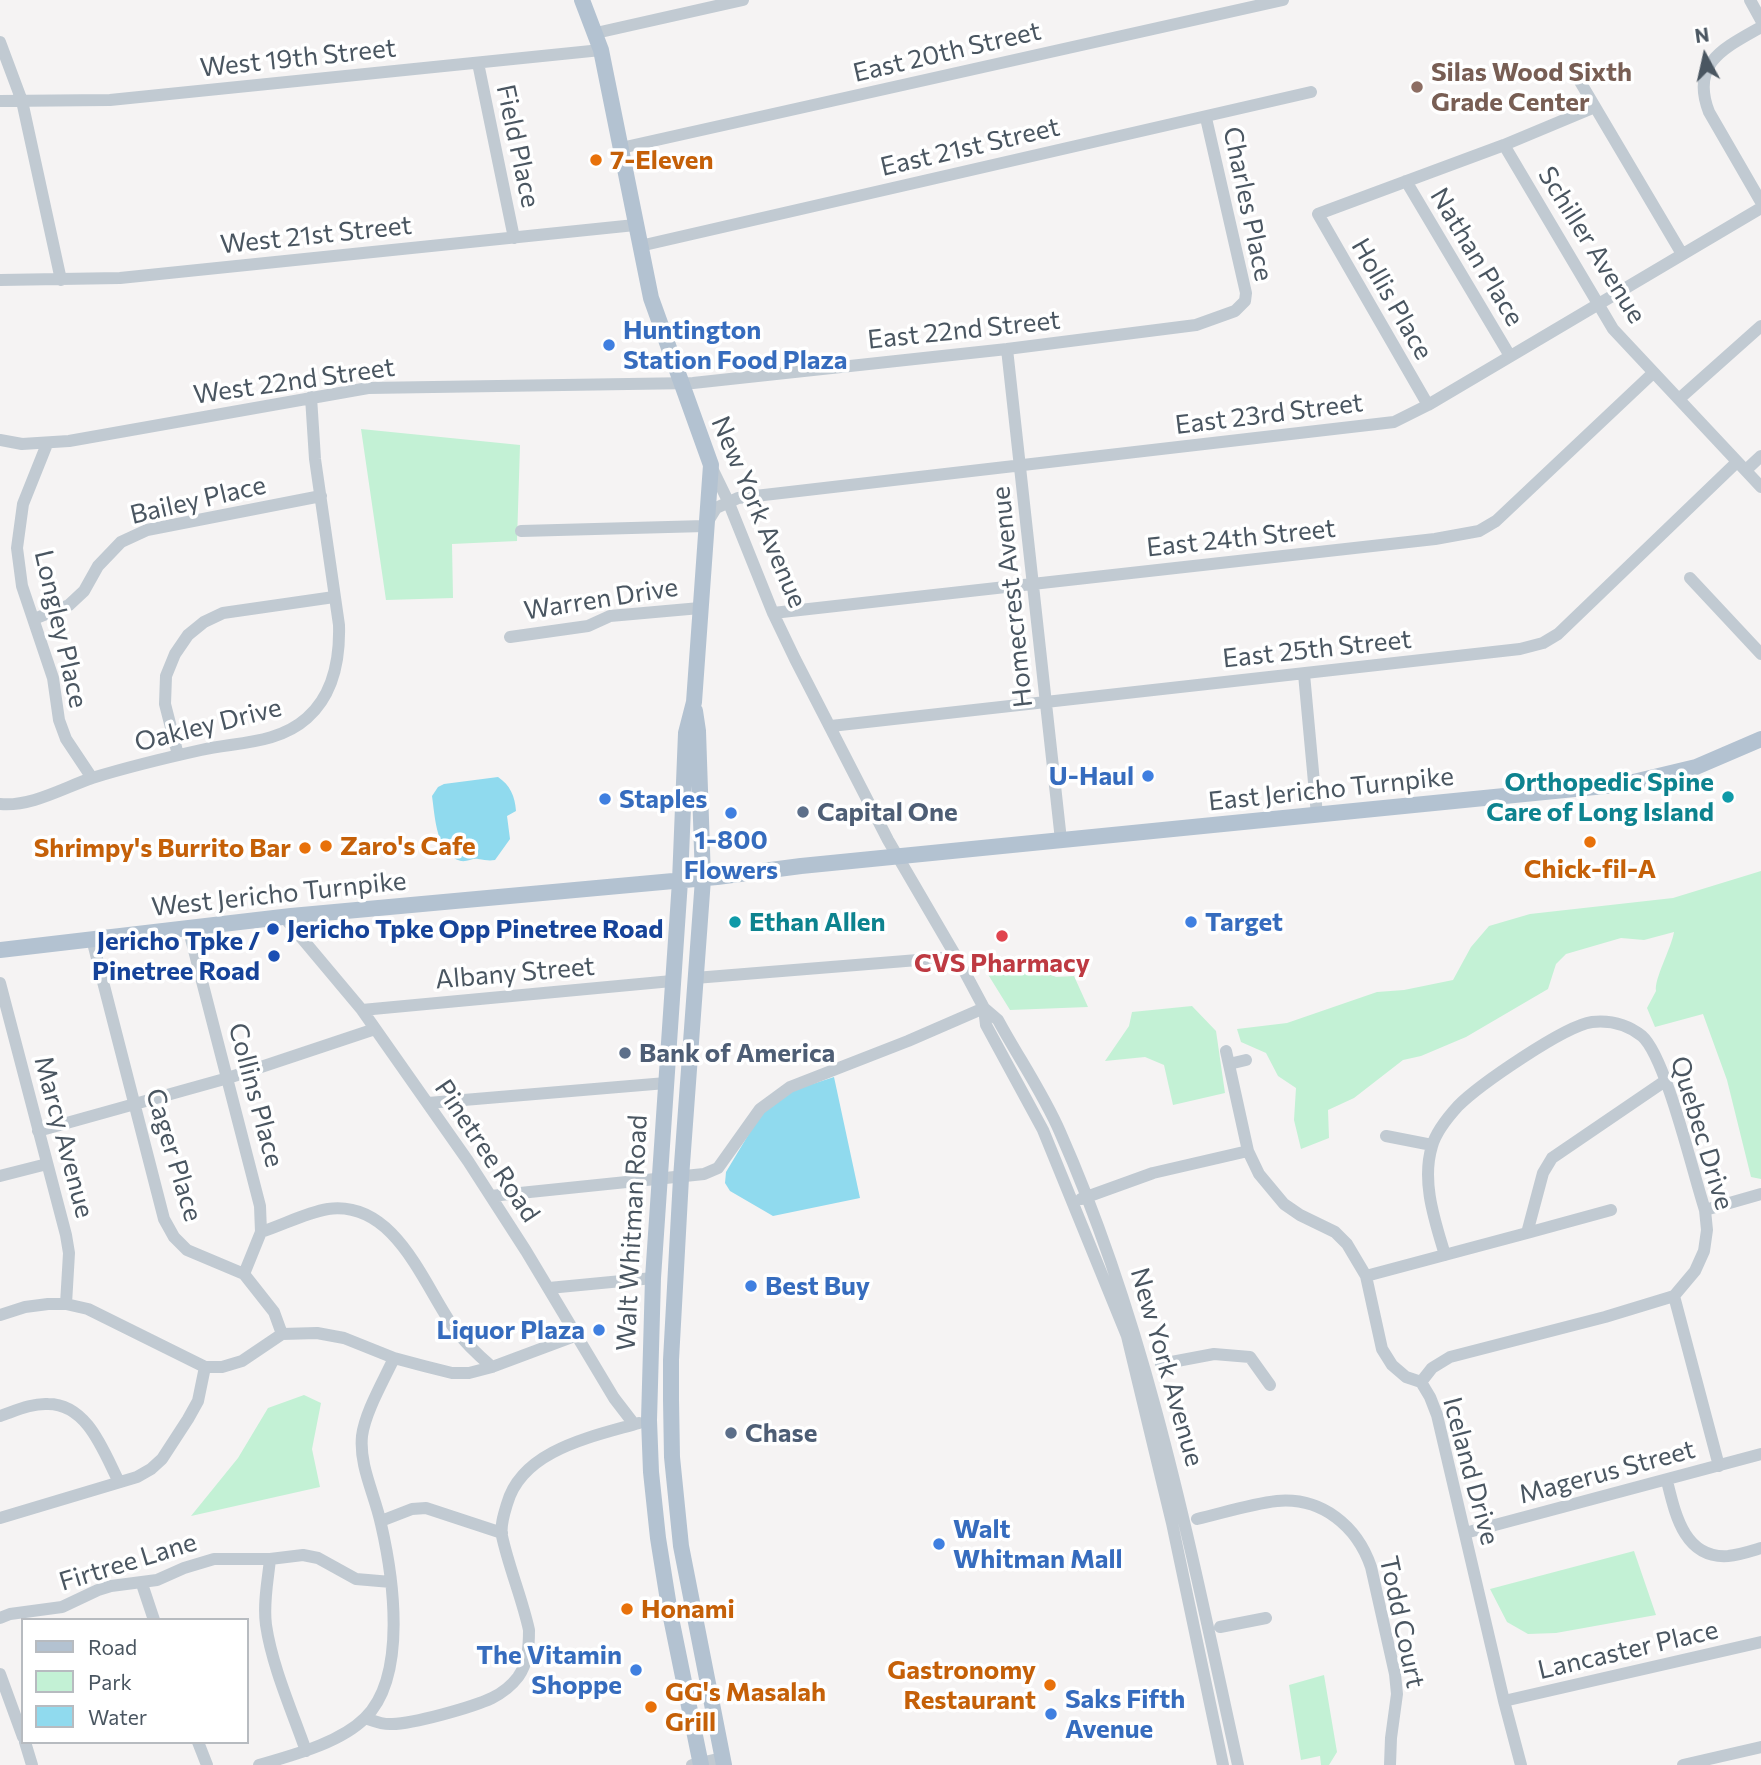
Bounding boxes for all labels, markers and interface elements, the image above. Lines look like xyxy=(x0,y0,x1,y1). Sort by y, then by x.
street label: East 20th Street xyxy=(850,15,1044,89)
north arrow xyxy=(1670,21,1740,91)
text: N xyxy=(1693,22,1711,47)
street label: West 19th Street xyxy=(199,32,397,84)
place label: Silas Wood Sixth Grade Center xyxy=(1431,56,1632,118)
marker: Silas Wood Sixth Grade Center xyxy=(1409,79,1425,95)
street label: Field Place xyxy=(490,82,546,210)
street label: East 21st Street xyxy=(877,111,1063,183)
street label: Charles Place xyxy=(1216,124,1280,284)
place label: 7-Eleven xyxy=(610,144,714,176)
marker: 7-Eleven xyxy=(588,152,604,168)
street label: Schiller Avenue xyxy=(1531,161,1653,329)
street label: Nathan Place xyxy=(1424,182,1530,332)
street label: West 21st Street xyxy=(219,209,413,261)
street label: Hollis Place xyxy=(1345,233,1439,365)
street label: East 22nd Street xyxy=(866,304,1062,356)
place label: Huntington Station Food Plaza xyxy=(623,314,848,376)
marker: Huntington Station Food Plaza xyxy=(601,337,617,353)
street label: West 22nd Street xyxy=(191,351,397,411)
street label: East 23rd Street xyxy=(1173,387,1365,441)
street label: New York Avenue xyxy=(705,412,813,612)
street label: Bailey Place xyxy=(127,469,269,531)
street label: Homecrest Avenue xyxy=(985,485,1039,709)
street label: East 24th Street xyxy=(1145,513,1337,563)
street label: Longley Place xyxy=(28,547,94,711)
street label: Warren Drive xyxy=(522,571,680,627)
street label: East 25th Street xyxy=(1221,624,1413,674)
street label: Oakley Drive xyxy=(131,692,285,758)
place label: U-Haul xyxy=(1049,760,1134,792)
street label: East Jericho Turnpike xyxy=(1207,761,1455,817)
place label: Orthopedic Spine Care of Long Island xyxy=(1486,766,1714,828)
marker: U-Haul xyxy=(1140,768,1156,784)
place label: Staples xyxy=(619,783,707,815)
marker: Orthopedic Spine Care of Long Island xyxy=(1720,789,1736,805)
marker: Staples xyxy=(597,791,613,807)
place label: Capital One xyxy=(817,796,958,828)
marker: Capital One xyxy=(795,804,811,820)
marker: 1-800 Flowers xyxy=(723,805,739,821)
place label: 1-800 Flowers xyxy=(684,824,778,886)
place label: Zaro's Cafe xyxy=(340,830,476,862)
place label: Shrimpy's Burrito Bar xyxy=(34,832,291,864)
marker: Chick-fil-A xyxy=(1582,834,1598,850)
marker: Zaro's Cafe xyxy=(318,838,334,854)
marker: Shrimpy's Burrito Bar xyxy=(297,840,313,856)
place label: Chick-fil-A xyxy=(1524,853,1656,885)
street label: West Jericho Turnpike xyxy=(150,865,408,923)
place label: Ethan Allen xyxy=(749,906,886,938)
place label: Target xyxy=(1205,906,1283,938)
place label: Jericho Tpke Opp Pinetree Road xyxy=(287,913,663,945)
marker: Ethan Allen xyxy=(727,914,743,930)
marker: Target xyxy=(1183,914,1199,930)
marker: Jericho Tpke Opp Pinetree Road xyxy=(265,921,281,937)
place label: Jericho Tpke / Pinetree Road xyxy=(92,925,260,986)
marker: CVS Pharmacy xyxy=(994,928,1010,944)
place label: CVS Pharmacy xyxy=(914,947,1090,979)
marker: Jericho Tpke / Pinetree Road xyxy=(266,948,282,964)
street label: Albany Street xyxy=(434,950,596,996)
street label: Collins Place xyxy=(222,1019,290,1171)
place label: Bank of America xyxy=(639,1037,835,1069)
marker: Bank of America xyxy=(617,1045,633,1061)
street label: Quebec Drive xyxy=(1664,1052,1740,1214)
street label: Marcy Avenue xyxy=(27,1053,101,1221)
street label: Pinetree Road xyxy=(428,1074,546,1228)
street label: Cager Place xyxy=(139,1085,209,1225)
street label: Walt Whitman Road xyxy=(610,1114,654,1352)
street label: New York Avenue xyxy=(1124,1264,1210,1470)
place label: Best Buy xyxy=(765,1270,870,1302)
marker: Best Buy xyxy=(743,1278,759,1294)
place label: Liquor Plaza xyxy=(437,1314,585,1346)
marker: Liquor Plaza xyxy=(591,1322,607,1338)
street label: Iceland Drive xyxy=(1436,1394,1506,1548)
place label: Chase xyxy=(745,1417,817,1449)
marker: Chase xyxy=(723,1425,739,1441)
street label: Magerus Street xyxy=(1516,1434,1698,1510)
place label: Walt Whitman Mall xyxy=(953,1513,1123,1574)
street label: Firtree Lane xyxy=(56,1526,200,1598)
marker: Walt Whitman Mall xyxy=(931,1536,947,1552)
street label: Todd Court xyxy=(1373,1553,1431,1691)
place label: Honami xyxy=(641,1593,735,1625)
marker: Honami xyxy=(619,1601,635,1617)
street label: Lancaster Place xyxy=(1535,1614,1721,1686)
legend xyxy=(21,1618,248,1744)
text: Road xyxy=(88,1634,137,1659)
place label: The Vitamin Shoppe xyxy=(476,1639,622,1700)
place label: Gastronomy Restaurant xyxy=(887,1654,1036,1716)
marker: The Vitamin Shoppe xyxy=(628,1662,644,1678)
text: Park xyxy=(88,1669,132,1694)
place label: GG's Masalah Grill xyxy=(665,1676,826,1738)
marker: Gastronomy Restaurant xyxy=(1042,1677,1058,1693)
place label: Saks Fifth Avenue xyxy=(1065,1683,1185,1744)
marker: GG's Masalah Grill xyxy=(643,1699,659,1715)
text: Water xyxy=(88,1704,147,1729)
marker: Saks Fifth Avenue xyxy=(1043,1706,1059,1722)

